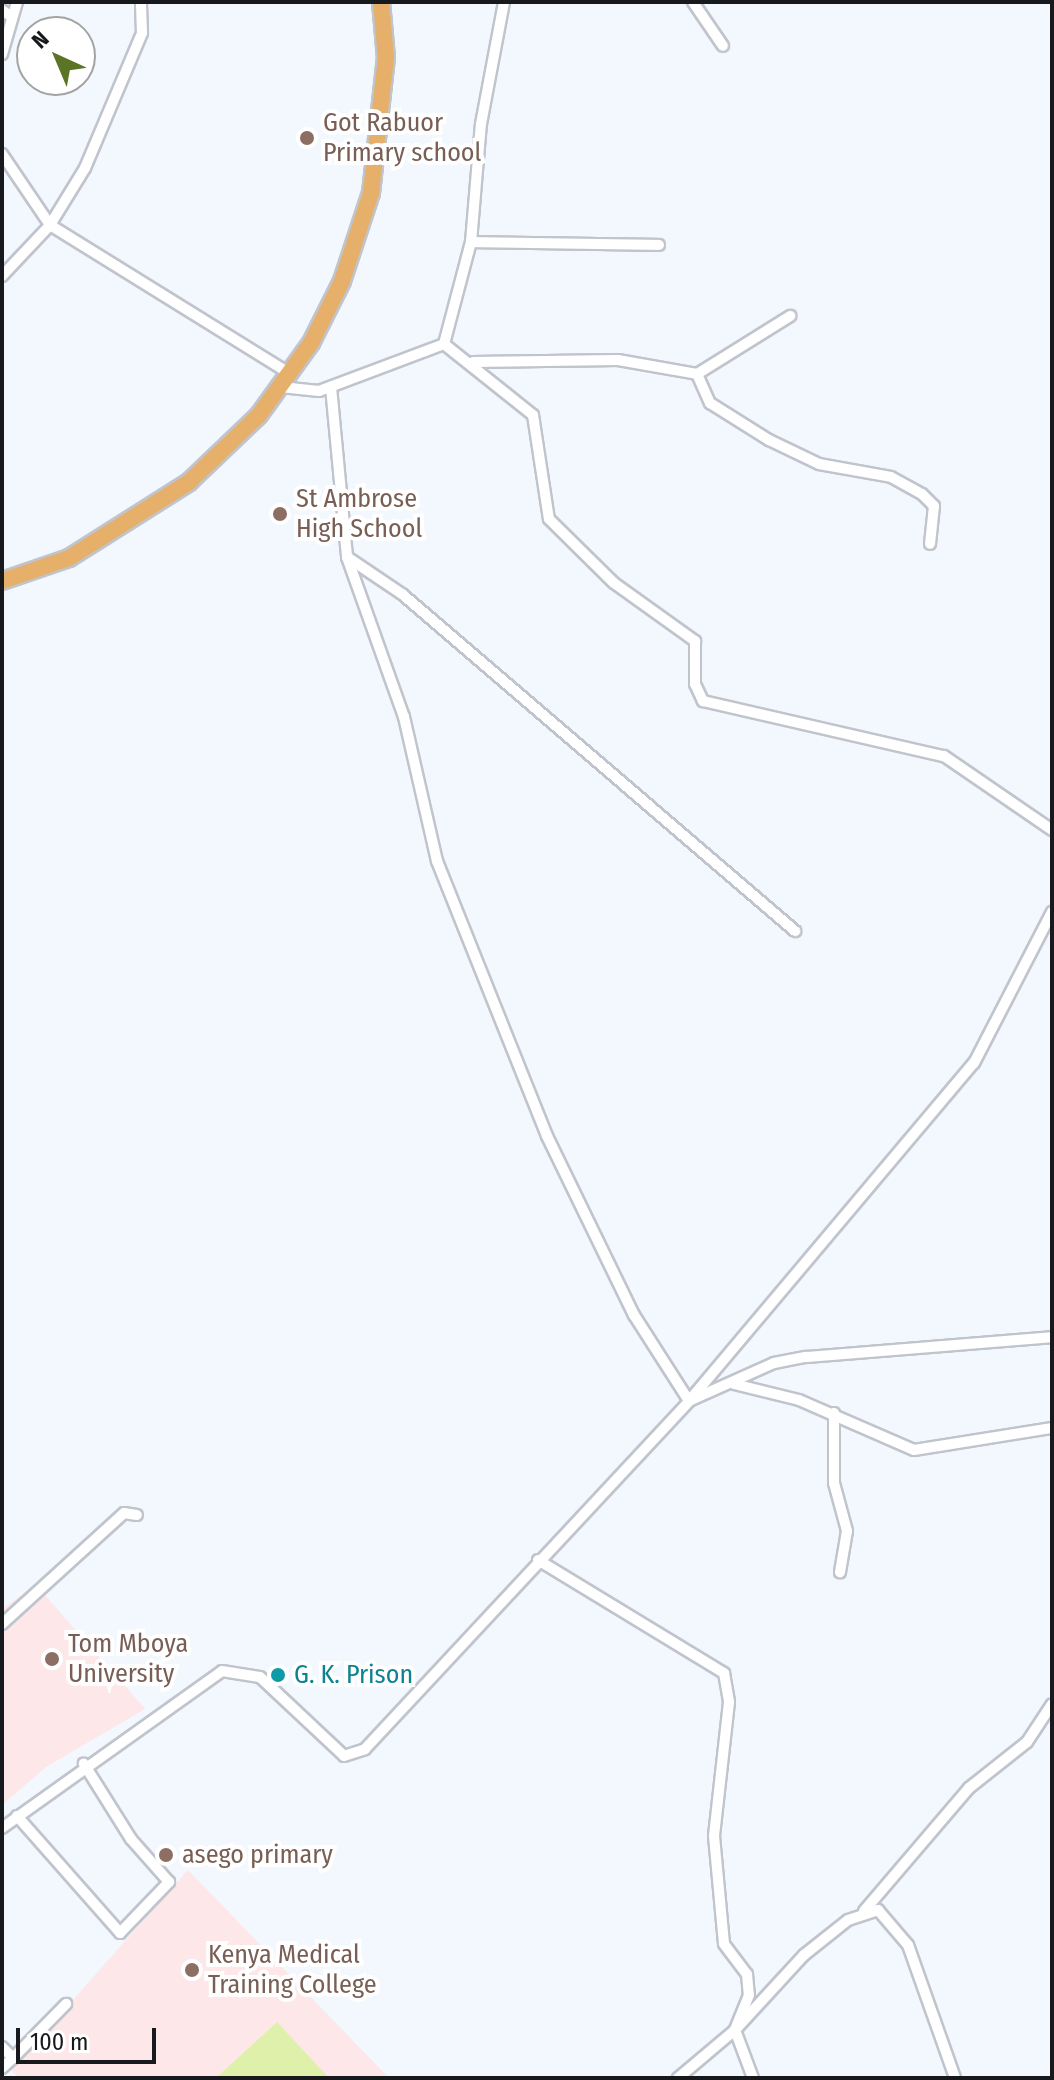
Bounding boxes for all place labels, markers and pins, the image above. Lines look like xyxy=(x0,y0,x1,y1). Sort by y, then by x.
place label: Got Rabuor Primary school xyxy=(323,107,481,168)
marker: Got Rabuor Primary school xyxy=(298,129,316,147)
place label: St Ambrose High School xyxy=(296,483,422,544)
marker: St Ambrose High School xyxy=(271,505,289,523)
place label: Tom Mboya University xyxy=(68,1628,188,1690)
marker: Tom Mboya University xyxy=(43,1650,61,1668)
place label: G. K. Prison xyxy=(294,1659,413,1691)
marker: G. K. Prison xyxy=(269,1666,287,1684)
place label: asego primary xyxy=(182,1839,333,1871)
marker: asego primary xyxy=(157,1846,175,1864)
place label: Kenya Medical Training College xyxy=(208,1939,377,2000)
marker: Kenya Medical Training College xyxy=(183,1961,201,1979)

